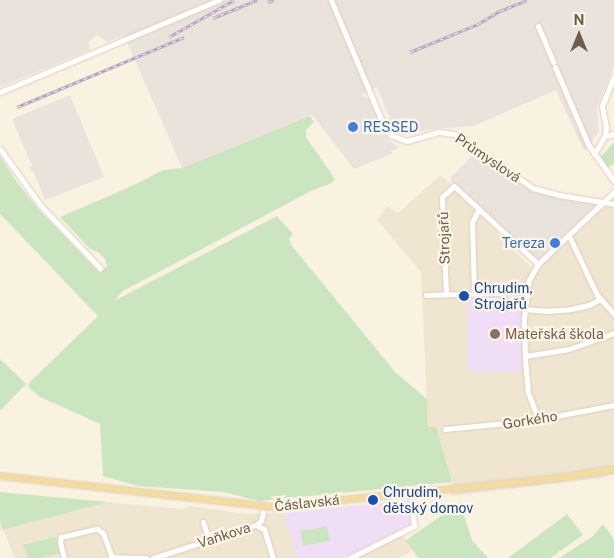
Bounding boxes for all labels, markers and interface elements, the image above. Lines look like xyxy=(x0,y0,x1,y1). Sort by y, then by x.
north arrow xyxy=(554,10,604,60)
text: N xyxy=(574,12,584,28)
place label: RESSED xyxy=(363,119,419,135)
marker: RESSED xyxy=(347,121,359,133)
street label: Průmyslová xyxy=(452,130,524,186)
street label: Strojařů xyxy=(435,211,453,265)
place label: Tereza xyxy=(502,235,545,251)
marker: Tereza xyxy=(549,237,561,249)
place label: Chrudim, Strojařů xyxy=(474,280,533,312)
marker: Chrudim, Strojařů xyxy=(458,290,470,302)
place label: Mateřská škola xyxy=(505,326,604,342)
marker: Mateřská škola xyxy=(489,328,501,340)
street label: Gorkého xyxy=(501,407,559,433)
place label: Chrudim, dětský domov xyxy=(383,484,474,516)
street label: Čáslavská xyxy=(274,491,340,515)
marker: Chrudim, dětský domov xyxy=(367,494,379,506)
street label: Vaňkova xyxy=(195,519,253,551)

